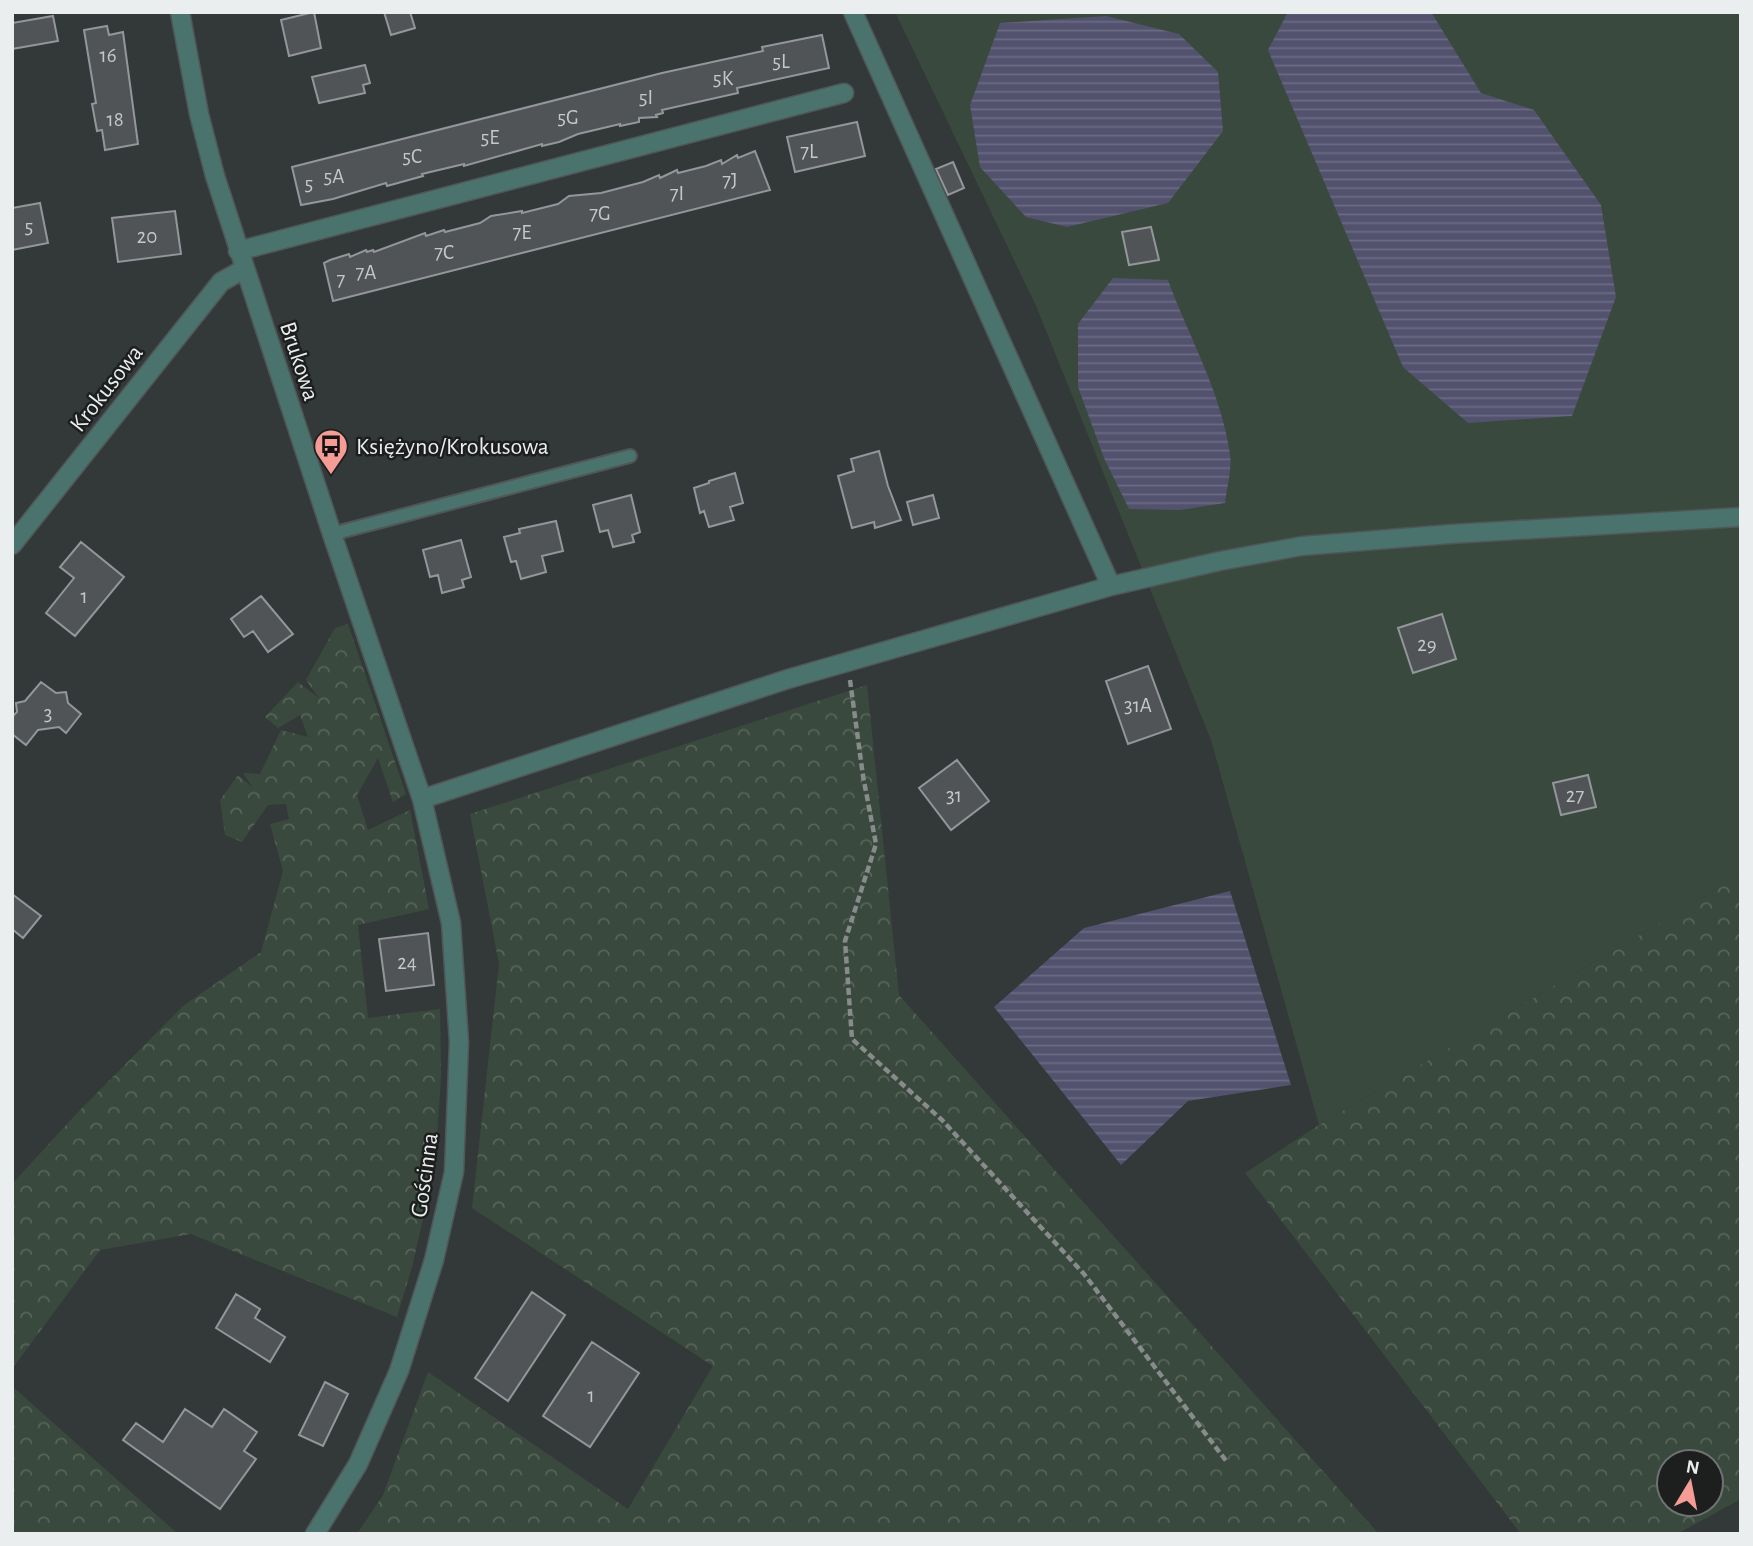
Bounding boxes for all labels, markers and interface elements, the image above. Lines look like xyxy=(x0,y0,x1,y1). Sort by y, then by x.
house number: 16 xyxy=(99,45,117,66)
house number: 5L xyxy=(772,51,790,72)
house number: 5K xyxy=(713,68,734,89)
house number: 5I xyxy=(639,87,653,108)
house number: 5G xyxy=(557,107,579,128)
house number: 18 xyxy=(106,109,124,130)
house number: 5E xyxy=(481,127,499,148)
house number: 7L xyxy=(800,141,818,162)
house number: 5C xyxy=(402,146,422,167)
house number: 5A xyxy=(324,166,344,187)
house number: 7J xyxy=(722,170,738,191)
house number: 5 xyxy=(305,173,313,194)
house number: 7I xyxy=(670,183,684,204)
house number: 7G xyxy=(589,203,611,224)
house number: 5 xyxy=(25,216,33,237)
house number: 7E xyxy=(513,222,531,243)
house number: 20 xyxy=(137,226,157,247)
house number: 7C xyxy=(434,242,454,263)
house number: 7A xyxy=(356,262,376,283)
house number: 7 xyxy=(337,269,346,290)
street label: Brukowa xyxy=(275,319,323,404)
street label: Krokusowa xyxy=(66,341,148,437)
bus stop icon: Księżyno/Krokusowa xyxy=(312,427,350,476)
place label: Księżyno/Krokusowa xyxy=(356,435,549,459)
house number: 1 xyxy=(80,586,88,607)
house number: 29 xyxy=(1417,634,1437,655)
house number: 31A xyxy=(1124,695,1152,716)
house number: 3 xyxy=(44,703,52,724)
house number: 31 xyxy=(946,785,962,806)
house number: 27 xyxy=(1566,785,1584,806)
house number: 24 xyxy=(397,952,417,973)
street label: Gościnna xyxy=(407,1131,443,1219)
house number: 1 xyxy=(587,1385,595,1406)
north arrow xyxy=(1655,1448,1725,1518)
text: N xyxy=(1685,1457,1701,1478)

